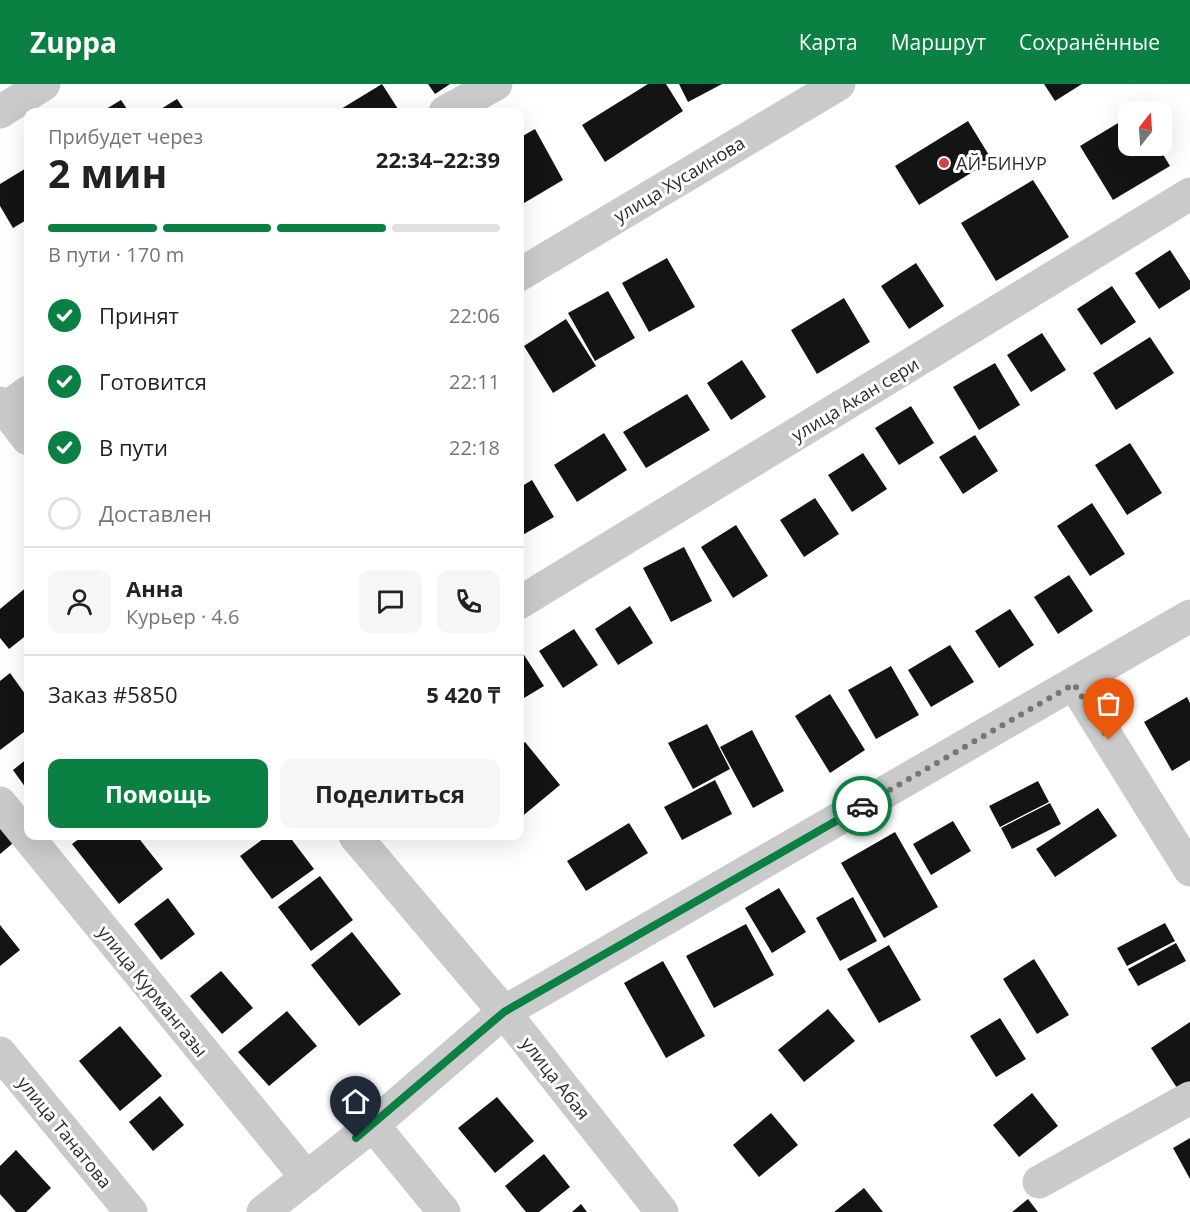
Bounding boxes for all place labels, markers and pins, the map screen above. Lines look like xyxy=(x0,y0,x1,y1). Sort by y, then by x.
place label: АЙ-БИНУР xyxy=(956,151,1047,175)
marker: АЙ-БИНУР xyxy=(937,156,951,170)
pin xyxy=(1083,678,1134,740)
pin xyxy=(330,1076,381,1138)

